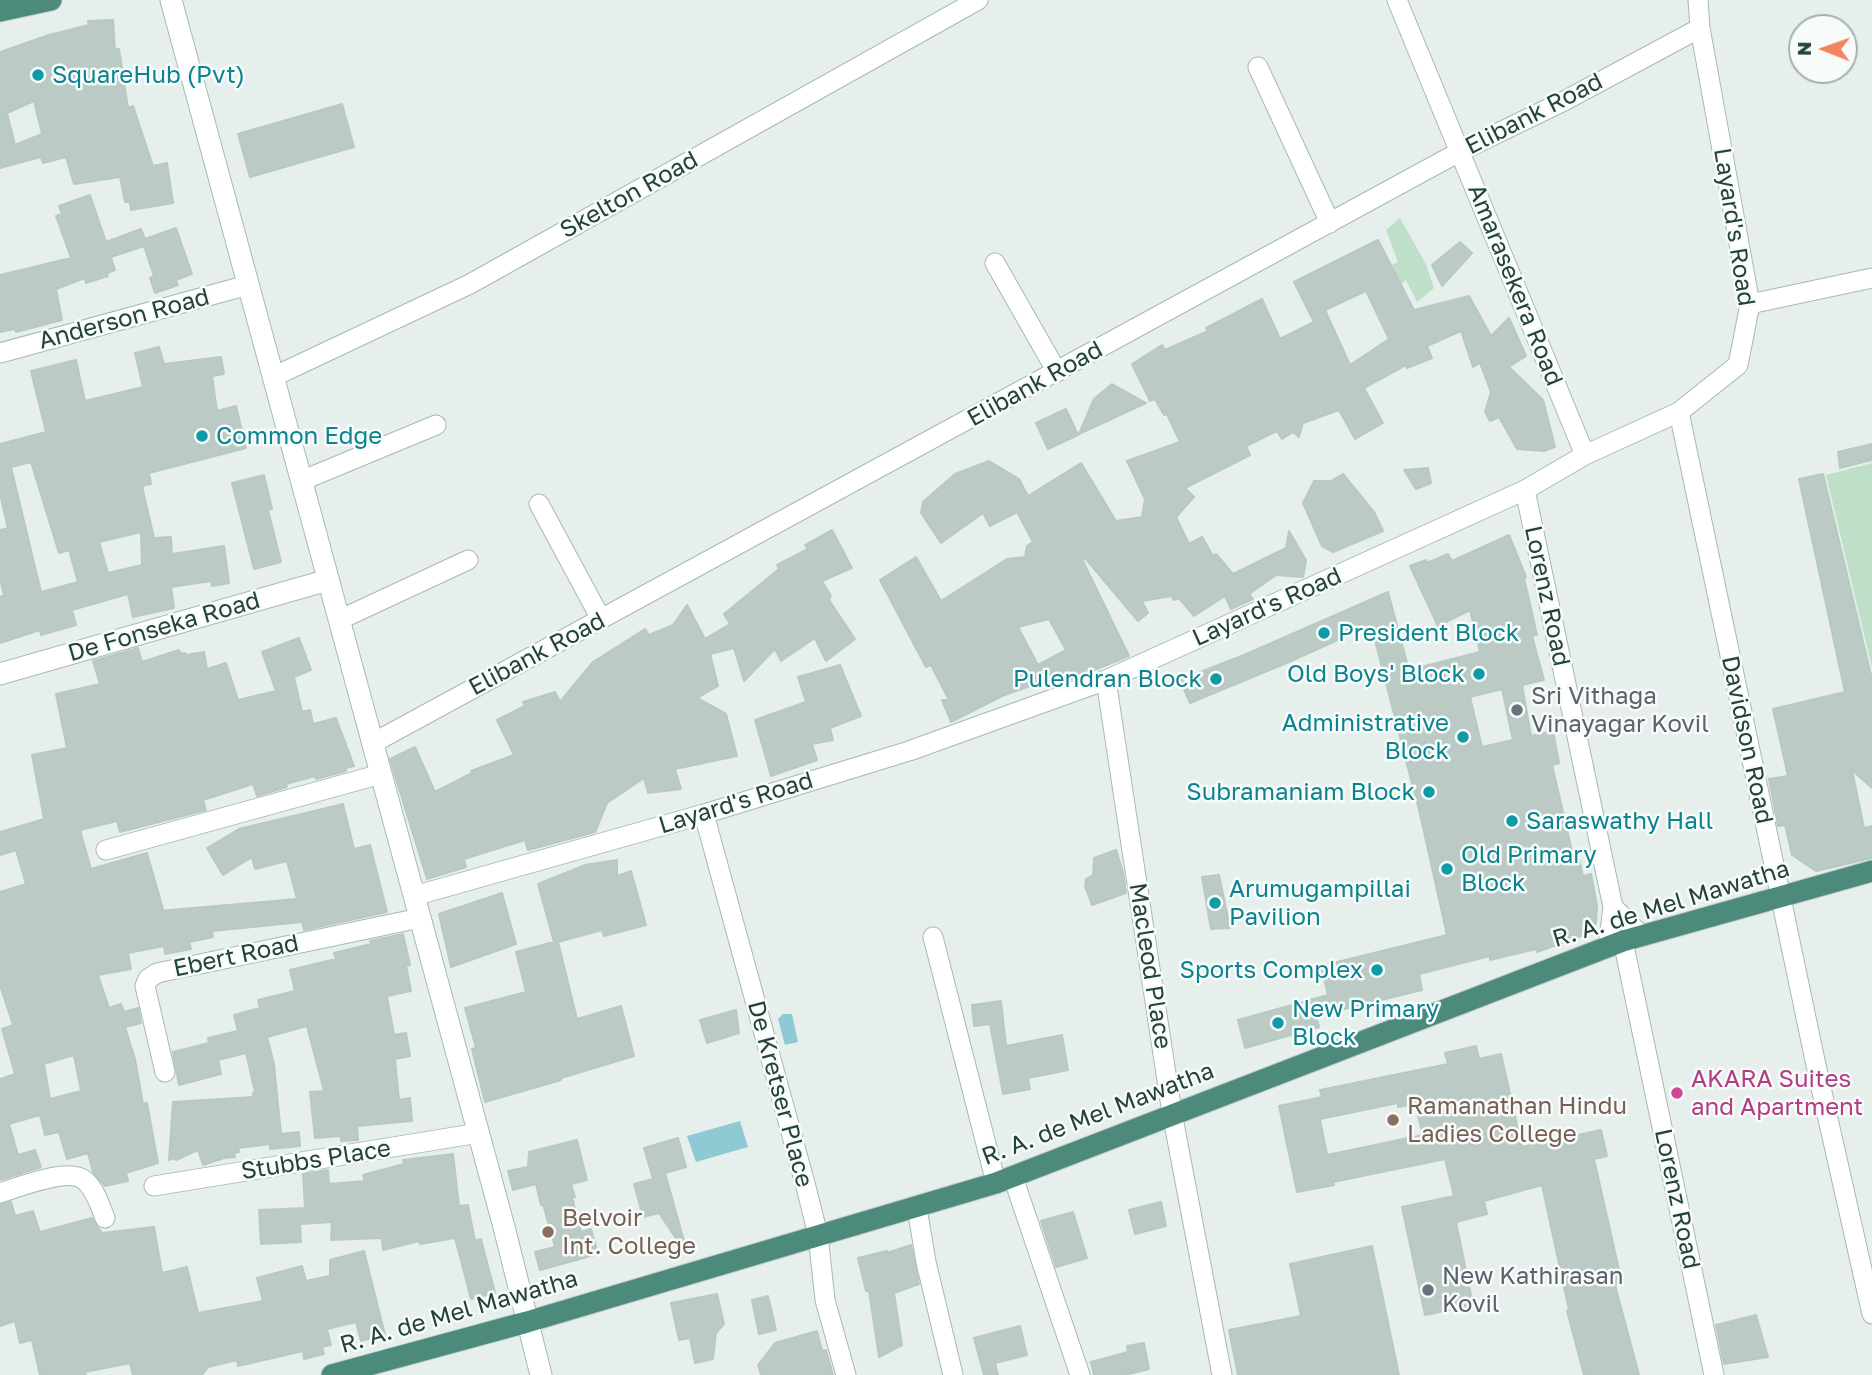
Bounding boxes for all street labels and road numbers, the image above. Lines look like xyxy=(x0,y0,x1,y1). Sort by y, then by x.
street label: Elibank Road xyxy=(1461,67,1607,161)
street label: Skelton Road xyxy=(555,145,703,245)
street label: Layard's Road xyxy=(1707,146,1761,308)
street label: Amarasekera Road xyxy=(1461,180,1569,390)
street label: Anderson Road xyxy=(35,282,213,356)
street label: Elibank Road xyxy=(962,335,1108,433)
street label: Lorenz Road xyxy=(1518,523,1576,669)
street label: Layard's Road xyxy=(1188,561,1346,653)
street label: De Fonseka Road xyxy=(65,586,263,668)
street label: Elibank Road xyxy=(464,606,610,702)
street label: Davidson Road xyxy=(1715,653,1779,827)
street label: Layard's Road xyxy=(655,766,817,840)
street label: R. A. de Mel Mawatha xyxy=(1549,854,1793,954)
street label: Macleod Place xyxy=(1123,881,1177,1051)
street label: Ebert Road xyxy=(171,929,301,983)
street label: De Kretser Place xyxy=(741,998,819,1190)
street label: R. A. de Mel Mawatha xyxy=(978,1056,1218,1172)
street label: Lorenz Road xyxy=(1648,1126,1706,1272)
street label: Stubbs Place xyxy=(239,1134,393,1186)
street label: R. A. de Mel Mawatha xyxy=(337,1264,581,1360)

